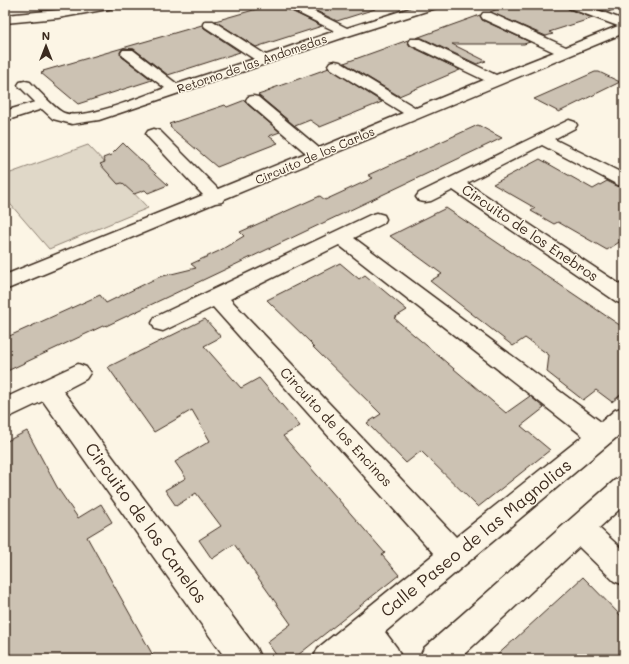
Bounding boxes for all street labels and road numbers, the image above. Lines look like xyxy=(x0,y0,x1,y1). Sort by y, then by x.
street label: Retorno de las Andomedas xyxy=(174,30,329,96)
street label: Circuito de los Carlos xyxy=(252,123,377,188)
street label: Circuito de los Enebros xyxy=(458,180,602,285)
street label: Circuito de los Encinos xyxy=(276,363,397,490)
street label: Circuito de los Canelos xyxy=(81,438,213,607)
street label: Calle Paseo de las Magnolias xyxy=(375,453,575,621)

